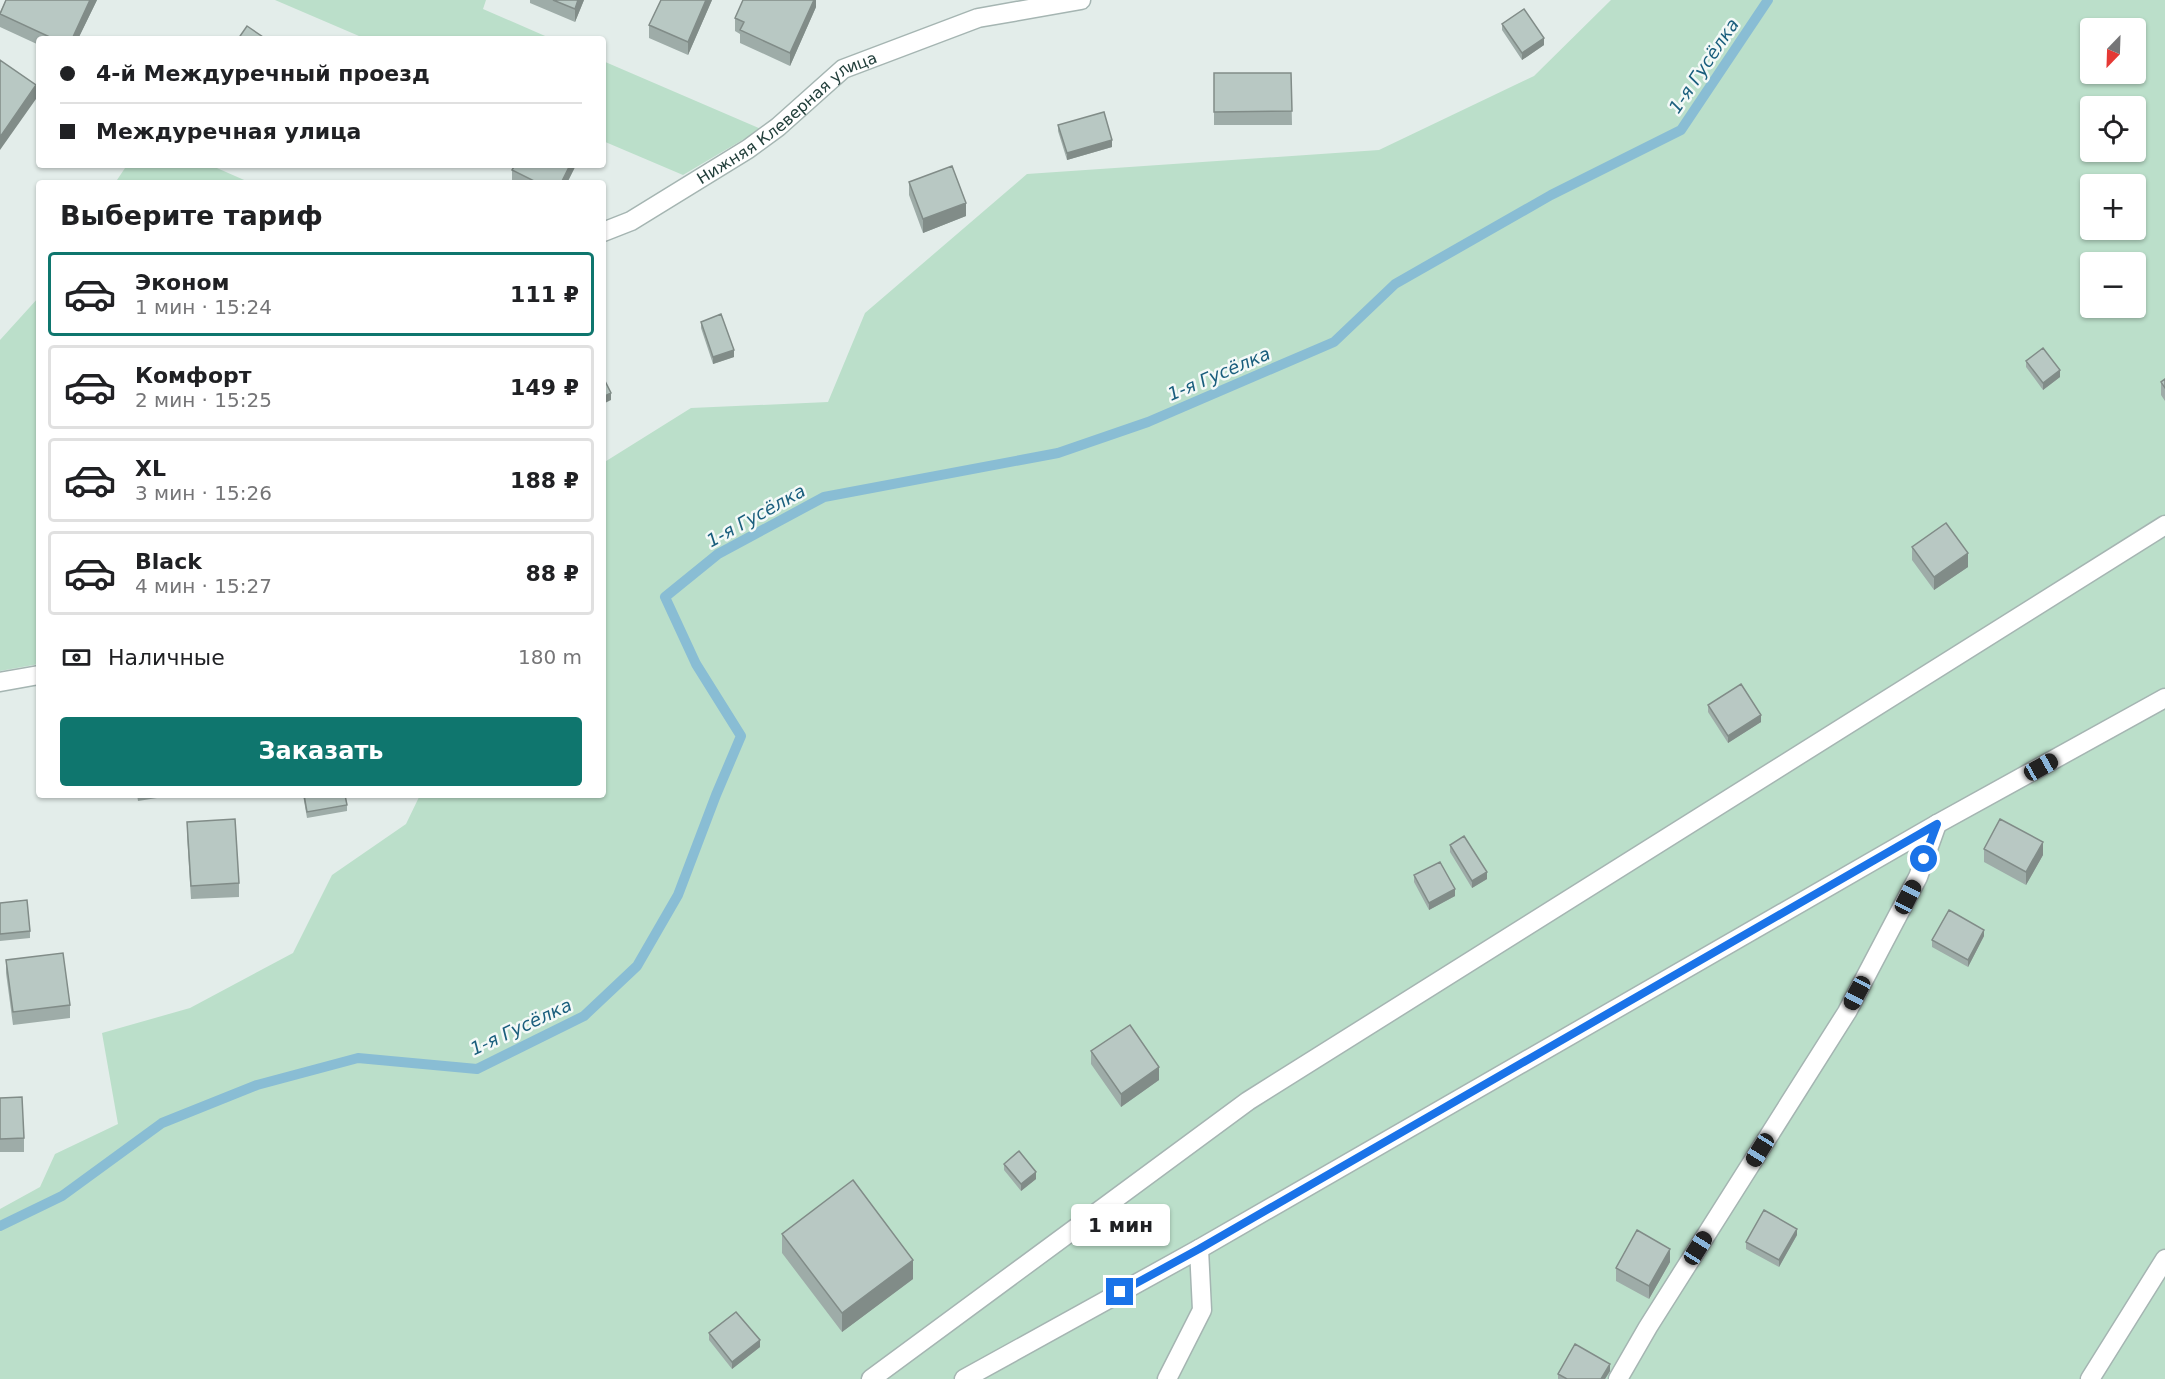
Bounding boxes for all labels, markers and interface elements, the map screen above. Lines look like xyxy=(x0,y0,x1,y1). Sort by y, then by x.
water label: 1-я Гусёлка xyxy=(1664,14,1743,117)
north arrow xyxy=(2080,18,2146,84)
map controls xyxy=(2080,18,2146,318)
street label: Нижняя Клеверная улица xyxy=(693,48,880,188)
text: 4-й Междуречный проезд xyxy=(96,61,430,86)
button: locate xyxy=(2080,96,2146,162)
text: Междуречная улица xyxy=(96,119,361,144)
button: + xyxy=(2080,174,2146,240)
text: Выберите тариф xyxy=(60,200,323,231)
button: − xyxy=(2080,252,2146,318)
icon: car xyxy=(63,267,117,321)
text: Эконом xyxy=(135,270,230,295)
text: 111 ₽ xyxy=(510,282,579,307)
text: 1 мин · 15:24 xyxy=(135,295,272,319)
water label: 1-я Гусёлка xyxy=(1164,342,1273,405)
icon: car xyxy=(63,360,117,414)
text: Комфорт xyxy=(135,363,252,388)
text: 149 ₽ xyxy=(510,375,579,400)
text: 2 мин · 15:25 xyxy=(135,388,272,412)
icon: car xyxy=(63,453,117,507)
text: XL xyxy=(135,456,166,481)
text: 188 ₽ xyxy=(510,468,579,493)
water label: 1-я Гусёлка xyxy=(703,480,809,551)
text: 3 мин · 15:26 xyxy=(135,481,272,505)
icon: car xyxy=(63,546,117,600)
text: Black xyxy=(135,549,202,574)
text: 88 ₽ xyxy=(525,561,579,586)
text: 4 мин · 15:27 xyxy=(135,574,272,598)
icon: cash xyxy=(60,641,93,674)
text: Наличные xyxy=(108,645,225,670)
text: 180 m xyxy=(518,645,582,669)
button: Заказать xyxy=(60,717,582,786)
car xyxy=(2021,750,2061,784)
route start xyxy=(1910,845,1937,872)
car xyxy=(1892,877,1924,917)
car xyxy=(1841,973,1873,1013)
water label: 1-я Гусёлка xyxy=(467,994,575,1059)
car xyxy=(1743,1130,1777,1170)
callout: 1 мин xyxy=(1070,1205,1170,1247)
text: 1 мин xyxy=(1088,1213,1153,1237)
car xyxy=(1681,1228,1715,1268)
route end xyxy=(1106,1278,1133,1305)

